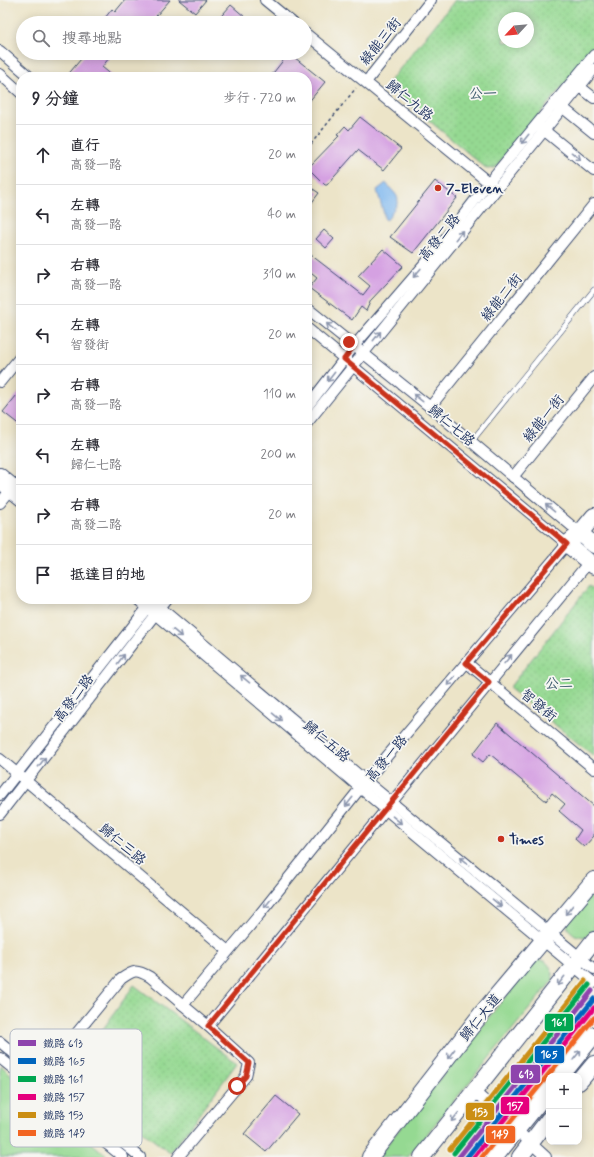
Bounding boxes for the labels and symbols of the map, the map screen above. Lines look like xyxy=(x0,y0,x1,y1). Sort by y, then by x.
north arrow xyxy=(498,12,534,48)
street label: 綠能三街 xyxy=(356,14,405,69)
street label: 歸仁九路 xyxy=(382,76,437,125)
park label: 公一 xyxy=(469,85,497,103)
one-way arrow xyxy=(520,134,529,145)
one-way arrow xyxy=(571,152,582,161)
place label: 7-Eleven xyxy=(446,180,505,198)
marker: 7-Eleven xyxy=(433,183,443,193)
street label: 高發二路 xyxy=(415,210,464,265)
one-way arrow xyxy=(454,229,463,240)
one-way arrow xyxy=(412,268,421,279)
street label: 綠能二街 xyxy=(477,270,526,325)
one-way arrow xyxy=(325,323,336,332)
one-way arrow xyxy=(373,331,382,341)
route end xyxy=(340,333,358,351)
one-way arrow xyxy=(326,371,335,382)
street label: 綠能一街 xyxy=(519,391,568,446)
one-way arrow xyxy=(413,393,424,402)
street label: 歸仁七路 xyxy=(424,401,479,451)
one-way arrow xyxy=(545,503,556,512)
one-way arrow xyxy=(172,629,183,638)
one-way arrow xyxy=(116,653,125,664)
one-way arrow xyxy=(503,654,512,665)
street label: 高發二路 xyxy=(50,671,98,726)
one-way arrow xyxy=(240,675,251,684)
park label: 公二 xyxy=(545,675,573,693)
one-way arrow xyxy=(447,676,456,686)
street label: 智發街 xyxy=(516,685,560,726)
one-way arrow xyxy=(271,713,282,722)
street label: 歸仁五路 xyxy=(299,717,354,767)
street label: 高發一路 xyxy=(362,731,412,786)
one-way arrow xyxy=(37,757,46,768)
one-way arrow xyxy=(345,796,354,807)
one-way arrow xyxy=(392,815,402,824)
street label: 歸仁三路 xyxy=(95,820,150,870)
place label: Times xyxy=(509,831,544,849)
marker: Times xyxy=(496,834,506,844)
one-way arrow xyxy=(458,857,469,865)
one-way arrow xyxy=(264,898,272,909)
one-way arrow xyxy=(492,898,503,907)
one-way arrow xyxy=(565,905,574,916)
one-way arrow xyxy=(557,976,565,987)
street label: 歸仁大道 xyxy=(456,990,505,1045)
line badge: 161 xyxy=(544,1013,574,1032)
text: 161 xyxy=(551,1016,567,1030)
legend xyxy=(10,1029,142,1147)
text: 鐵路 613 xyxy=(43,1037,83,1051)
line badge: 165 xyxy=(534,1045,565,1064)
one-way arrow xyxy=(447,1048,455,1059)
text: 165 xyxy=(540,1048,558,1062)
one-way arrow xyxy=(573,1050,582,1061)
text: 鐵路 165 xyxy=(43,1055,85,1069)
line badge: 613 xyxy=(510,1064,541,1084)
text: 613 xyxy=(519,1068,534,1082)
text: 鐵路 161 xyxy=(43,1073,83,1087)
route start xyxy=(228,1077,246,1095)
text: 鐵路 157 xyxy=(43,1091,85,1105)
line badge: 157 xyxy=(500,1096,530,1115)
text: 157 xyxy=(507,1100,524,1114)
line badge: 153 xyxy=(465,1102,495,1121)
text: 153 xyxy=(472,1106,488,1120)
text: 鐵路 153 xyxy=(43,1109,84,1123)
one-way arrow xyxy=(451,1111,459,1122)
line badge: 149 xyxy=(485,1125,516,1144)
text: 鐵路 149 xyxy=(43,1127,86,1141)
text: 149 xyxy=(491,1128,509,1142)

